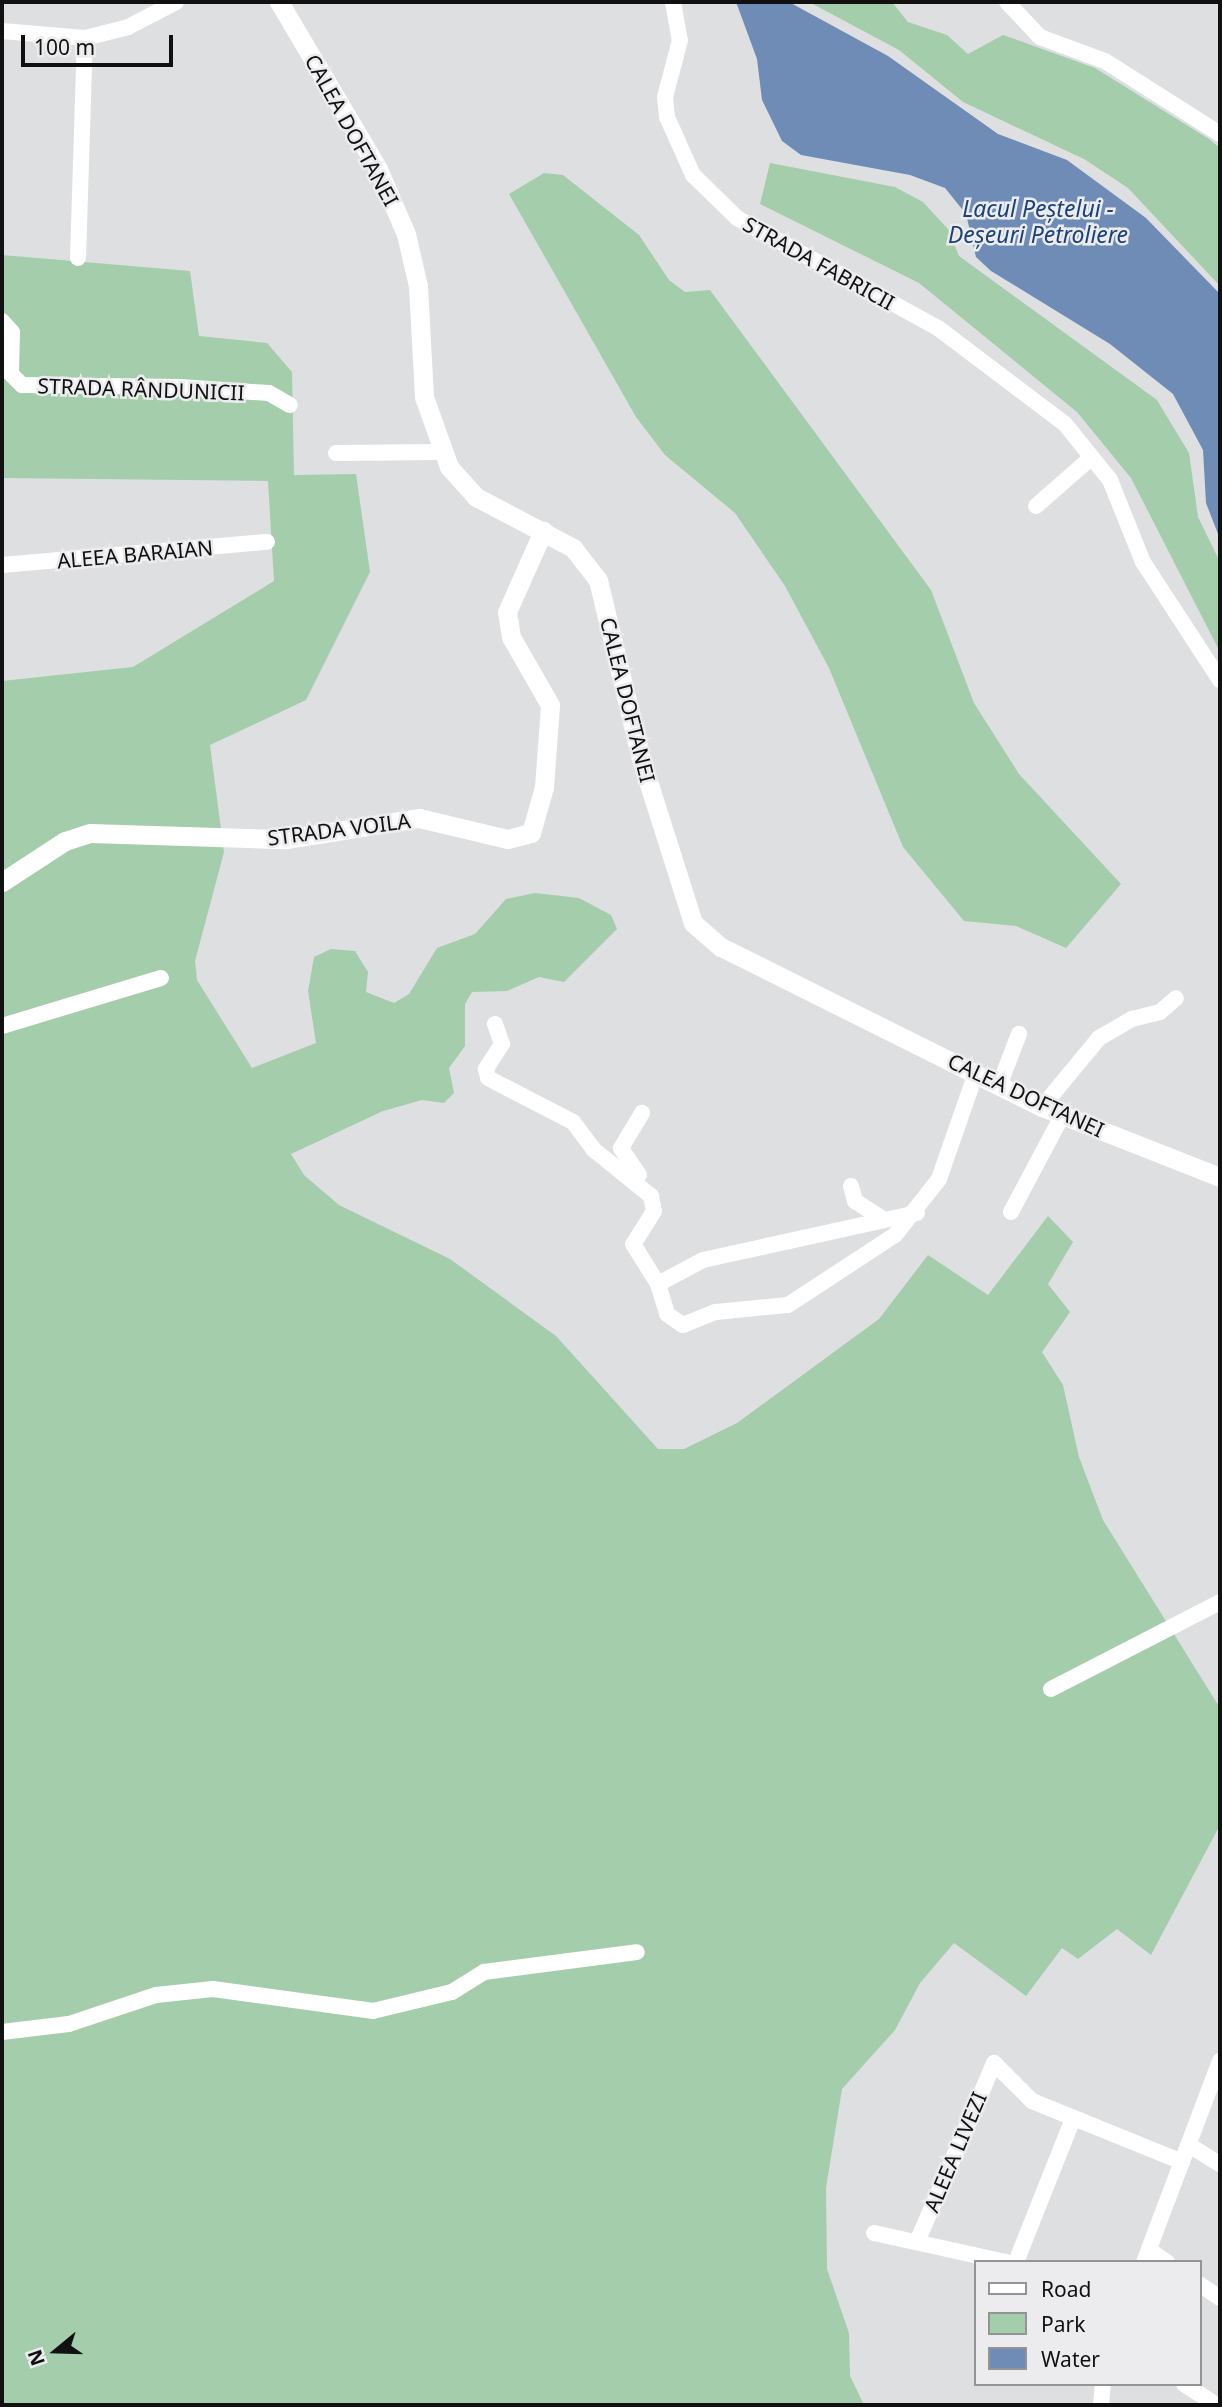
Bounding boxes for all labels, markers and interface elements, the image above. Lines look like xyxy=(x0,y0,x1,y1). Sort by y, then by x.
scale bar xyxy=(24,21,177,65)
text: 100 m xyxy=(34,33,95,61)
street label: CALEA DOFTANEI xyxy=(300,50,404,210)
water label: Lacul Peștelui - Deșeuri Petroliere xyxy=(948,194,1128,248)
street label: STRADA FABRICII xyxy=(739,211,899,315)
street label: STRADA RÂNDUNICII xyxy=(37,373,245,405)
street label: ALEEA BARAIAN xyxy=(56,535,214,573)
street label: CALEA DOFTANEI xyxy=(595,615,661,785)
street label: STRADA VOILA xyxy=(266,808,412,850)
street label: CALEA DOFTANEI xyxy=(944,1048,1108,1142)
street label: ALEEA LIVEZI xyxy=(918,2088,992,2216)
legend xyxy=(974,2260,1201,2386)
text: Road xyxy=(1041,2275,1091,2303)
text: Park xyxy=(1041,2310,1085,2338)
north arrow xyxy=(21,2316,91,2386)
text: Water xyxy=(1041,2345,1100,2373)
text: N xyxy=(21,2346,51,2369)

